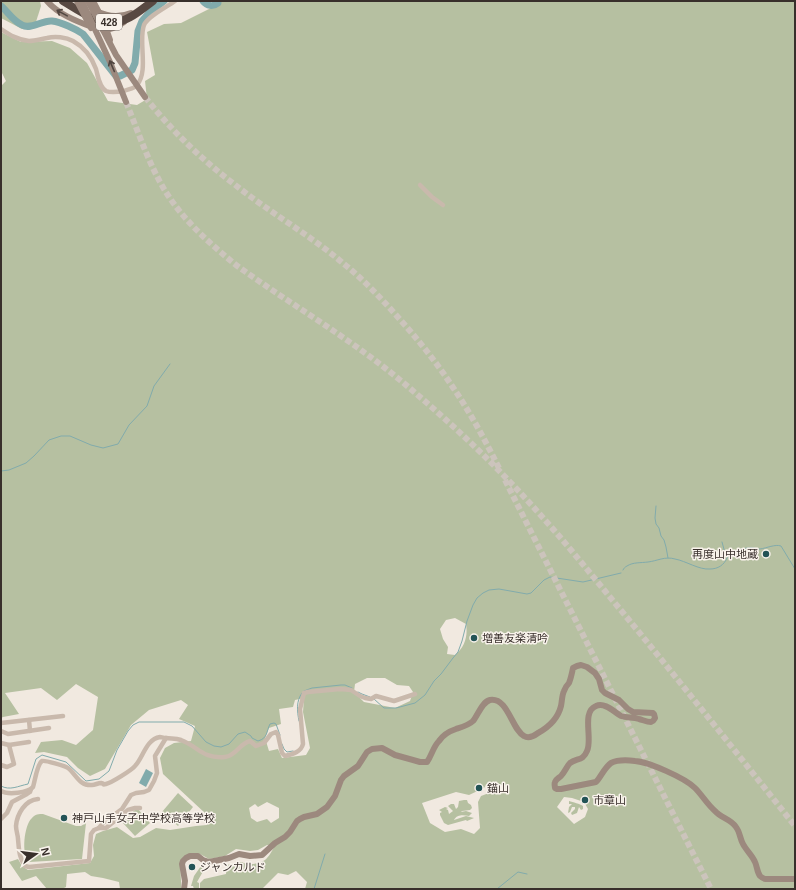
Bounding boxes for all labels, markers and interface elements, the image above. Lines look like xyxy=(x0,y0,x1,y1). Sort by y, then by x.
one-way arrow xyxy=(56,8,68,16)
road number: 428 xyxy=(96,14,122,30)
one-way arrow xyxy=(108,60,115,72)
place label: 再度山中地蔵 xyxy=(692,548,758,560)
marker: 再度山中地蔵 xyxy=(761,549,771,559)
place label: 増善友楽清吟 xyxy=(482,632,548,644)
marker: 増善友楽清吟 xyxy=(469,633,479,643)
place label: 錨山 xyxy=(487,782,509,794)
marker: 錨山 xyxy=(474,783,484,793)
place label: 市章山 xyxy=(593,794,626,806)
marker: 市章山 xyxy=(580,795,590,805)
place label: 神戸山手女子中学校高等学校 xyxy=(72,812,215,824)
marker: 神戸山手女子中学校高等学校 xyxy=(59,813,69,823)
north arrow xyxy=(16,834,56,874)
text: N xyxy=(39,846,52,857)
place label: ジャンカルド xyxy=(200,861,265,873)
marker: ジャンカルド xyxy=(187,862,197,872)

